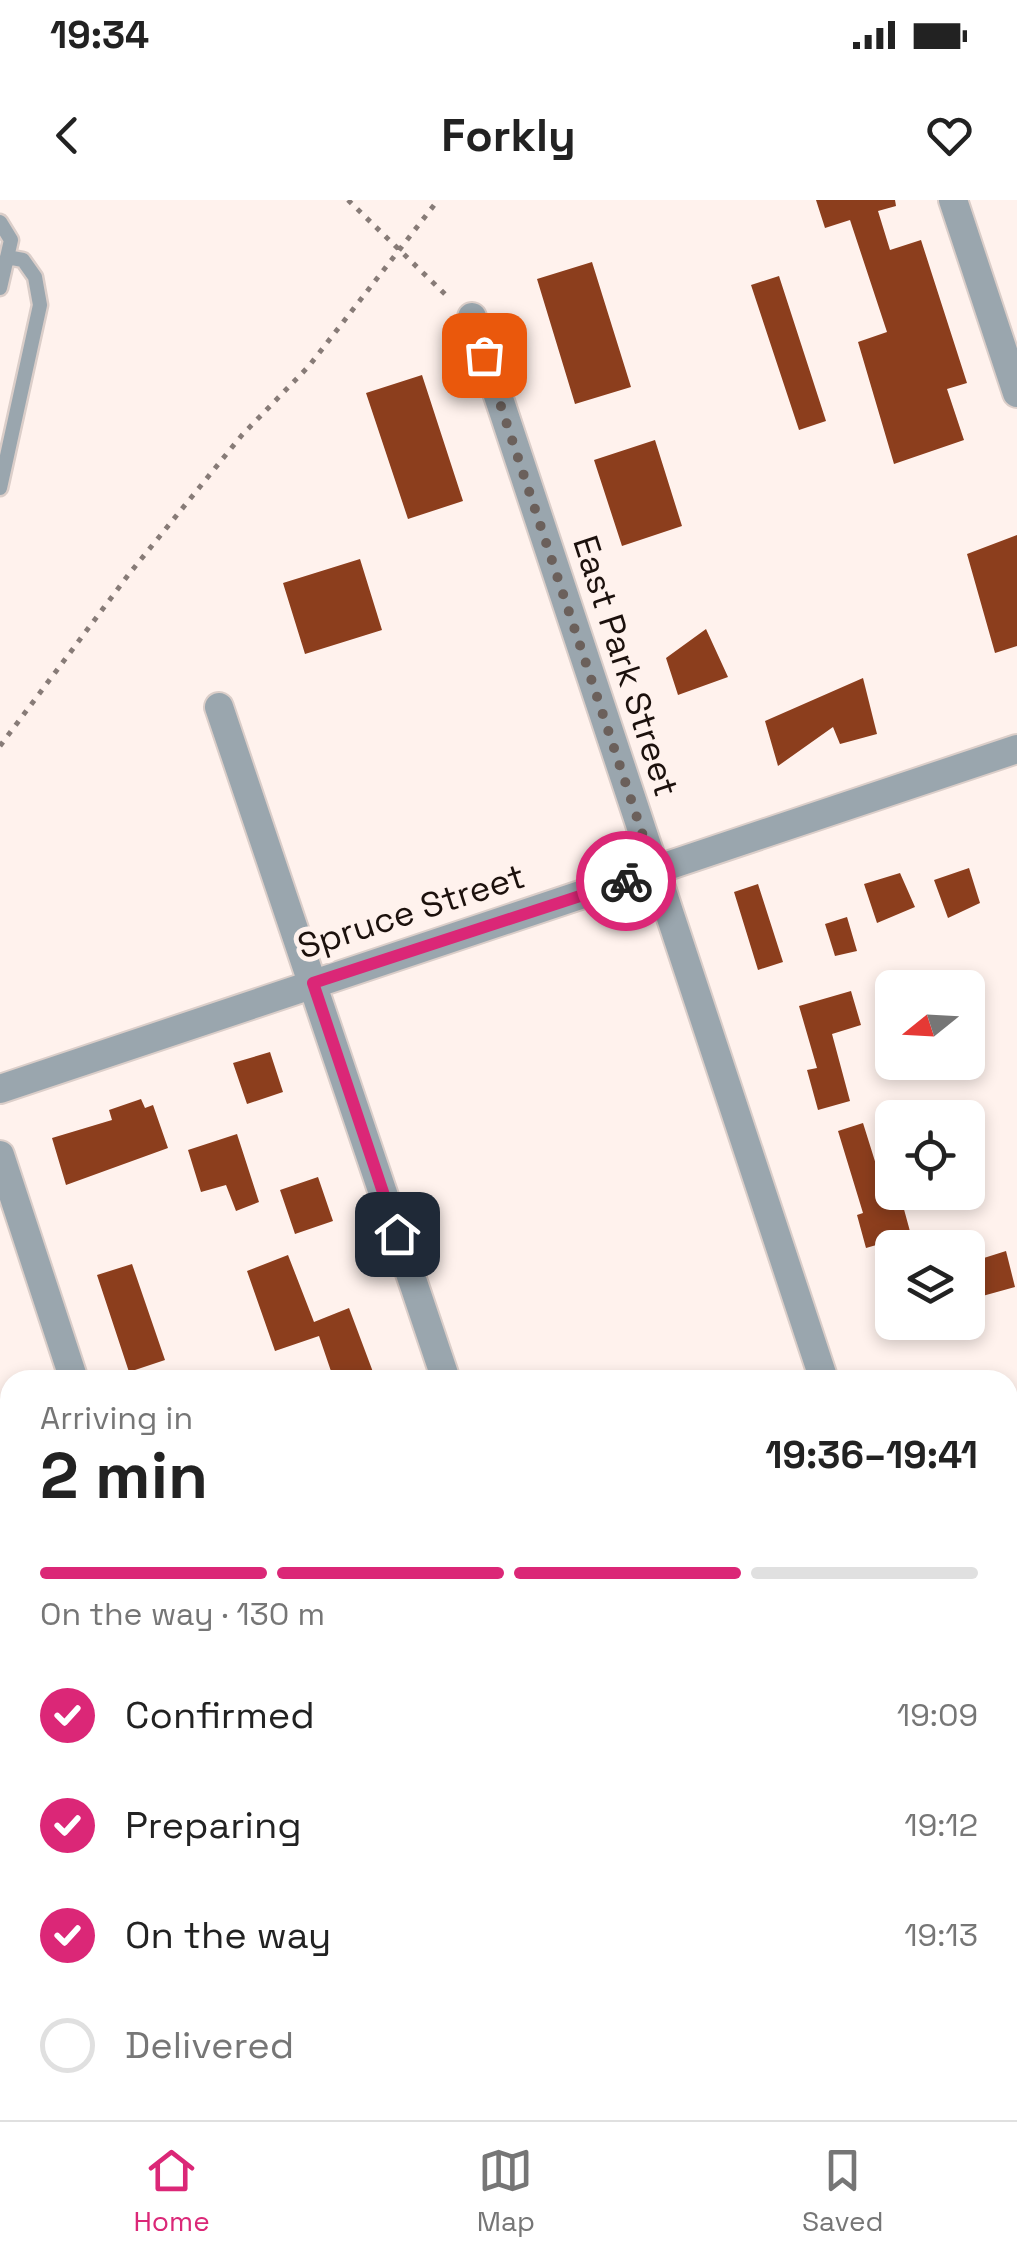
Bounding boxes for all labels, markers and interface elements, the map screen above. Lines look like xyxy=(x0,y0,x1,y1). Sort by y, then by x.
text: 19:34 xyxy=(50,11,149,59)
text: Forkly xyxy=(441,107,576,164)
icon: back xyxy=(40,108,95,163)
icon: heart xyxy=(922,108,977,163)
pin xyxy=(442,313,527,398)
icon: bag xyxy=(457,328,512,383)
street label: East Park Street xyxy=(563,530,689,802)
courier xyxy=(576,831,676,931)
street label: Spruce Street xyxy=(292,854,530,968)
icon: bike xyxy=(599,854,654,909)
north arrow xyxy=(875,970,985,1080)
map controls xyxy=(875,970,985,1340)
button: locate xyxy=(875,1100,985,1210)
pin xyxy=(355,1192,440,1277)
icon: home xyxy=(370,1207,425,1262)
button: layers xyxy=(875,1230,985,1340)
text: Arriving in xyxy=(40,1398,193,1438)
text: 19:36–19:41 xyxy=(765,1431,978,1479)
text: 2 min xyxy=(40,1434,208,1517)
text: On the way · 130 m xyxy=(40,1594,325,1634)
icon: check xyxy=(40,1688,95,1743)
text: Confirmed xyxy=(125,1691,315,1739)
text: 19:09 xyxy=(897,1695,978,1735)
icon: check xyxy=(40,1798,95,1853)
text: Preparing xyxy=(125,1801,302,1849)
text: 19:12 xyxy=(904,1805,978,1845)
icon: check xyxy=(40,1908,95,1963)
text: On the way xyxy=(125,1911,331,1959)
text: 19:13 xyxy=(904,1915,978,1955)
text: Delivered xyxy=(125,2021,294,2069)
tab: Home xyxy=(133,2143,210,2239)
tab: Map xyxy=(477,2143,535,2239)
tab: Saved xyxy=(802,2143,884,2239)

